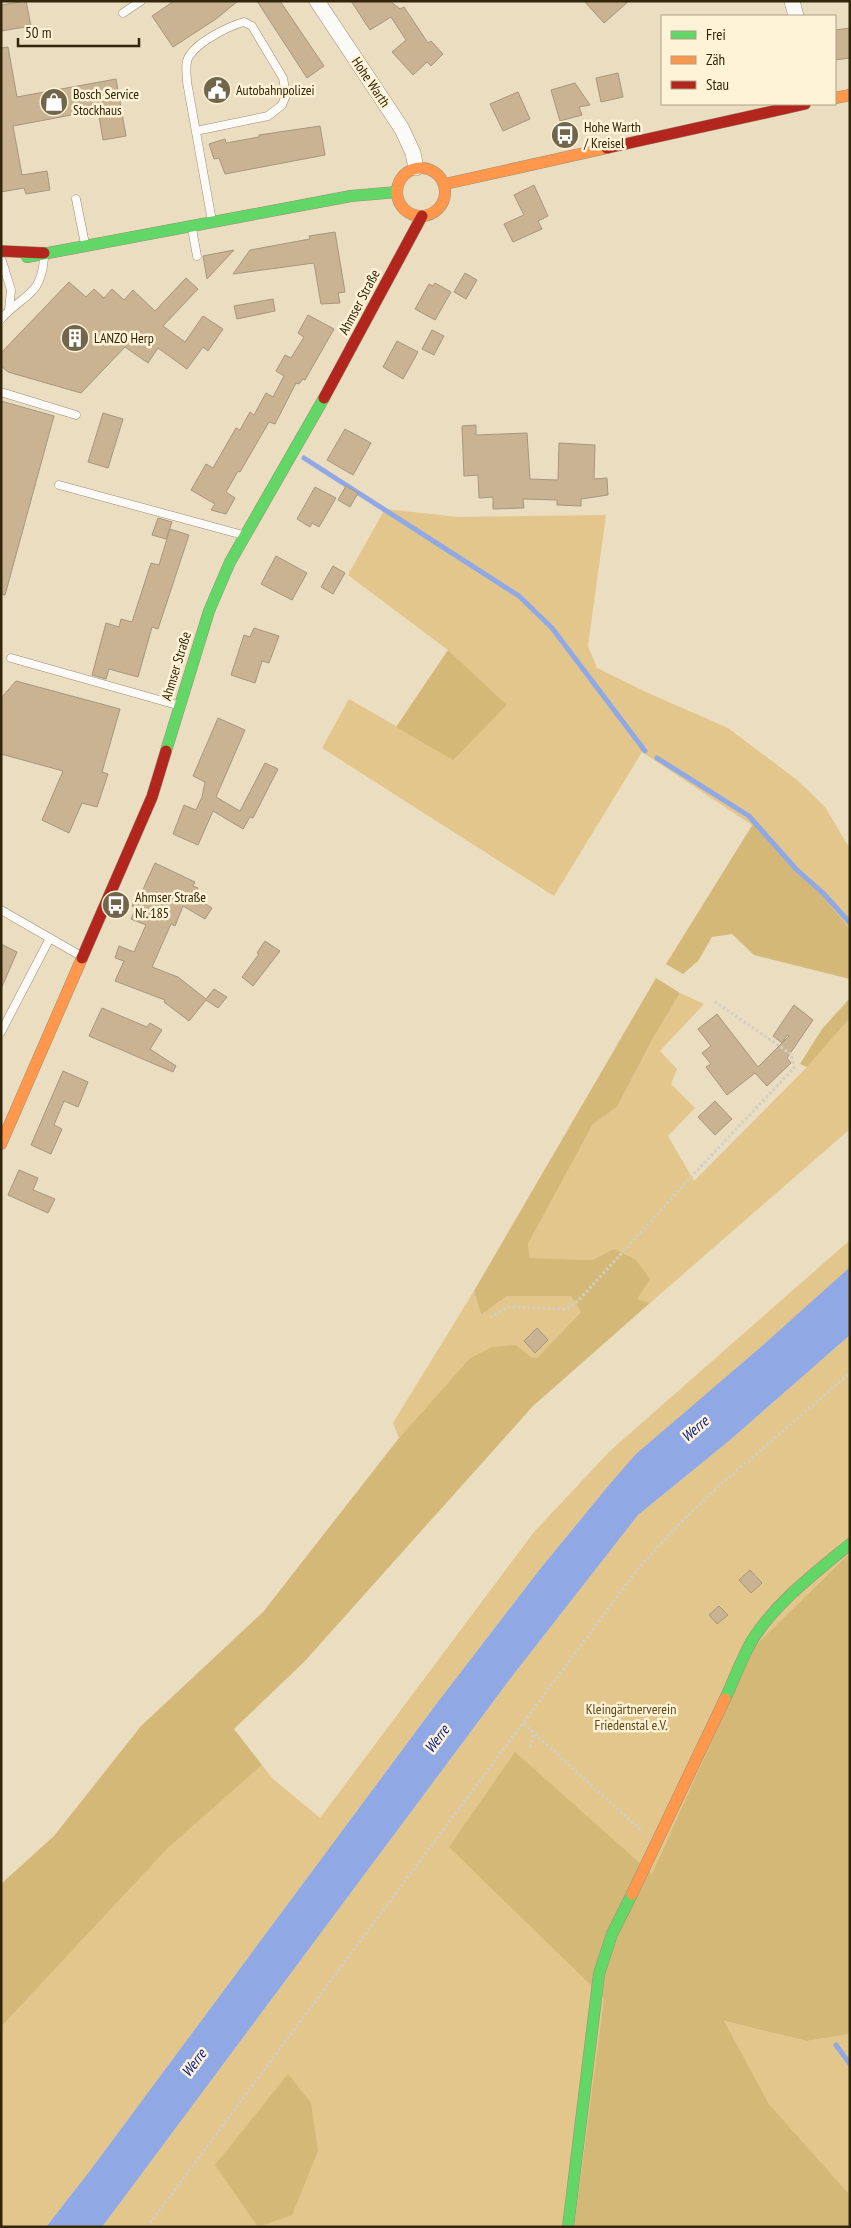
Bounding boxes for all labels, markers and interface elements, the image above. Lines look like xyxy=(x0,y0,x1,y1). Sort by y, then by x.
scale bar xyxy=(18,15,139,47)
legend xyxy=(661,15,836,105)
text: 50 m xyxy=(25,23,51,42)
text: Frei xyxy=(706,25,726,44)
text: Zäh xyxy=(706,50,725,69)
street label: Hohe Warth xyxy=(348,53,394,111)
public building icon: Autobahnpolizei xyxy=(202,75,232,105)
text: Stau xyxy=(706,75,729,94)
place label: Autobahnpolizei xyxy=(236,81,315,99)
place label: Bosch Service Stockhaus xyxy=(73,85,139,119)
shop icon: Bosch Service Stockhaus xyxy=(39,87,69,117)
place label: Hohe Warth / Kreisel xyxy=(583,118,641,152)
bus stop icon: Hohe Warth / Kreisel xyxy=(550,120,580,150)
street label: Ahmser Straße xyxy=(334,266,384,338)
building icon: LANZO Herp xyxy=(60,323,90,353)
place label: LANZO Herp xyxy=(94,329,154,347)
street label: Ahmser Straße xyxy=(157,629,195,703)
place label: Ahmser Straße Nr. 185 xyxy=(135,888,206,922)
bus stop icon: Ahmser Straße Nr. 185 xyxy=(101,890,131,920)
water label: Werre xyxy=(677,1411,713,1446)
park label: Kleingärtnerverein Friedenstal e.V. xyxy=(586,1700,676,1734)
water label: Werre xyxy=(420,1720,454,1756)
water label: Werre xyxy=(177,2044,211,2080)

